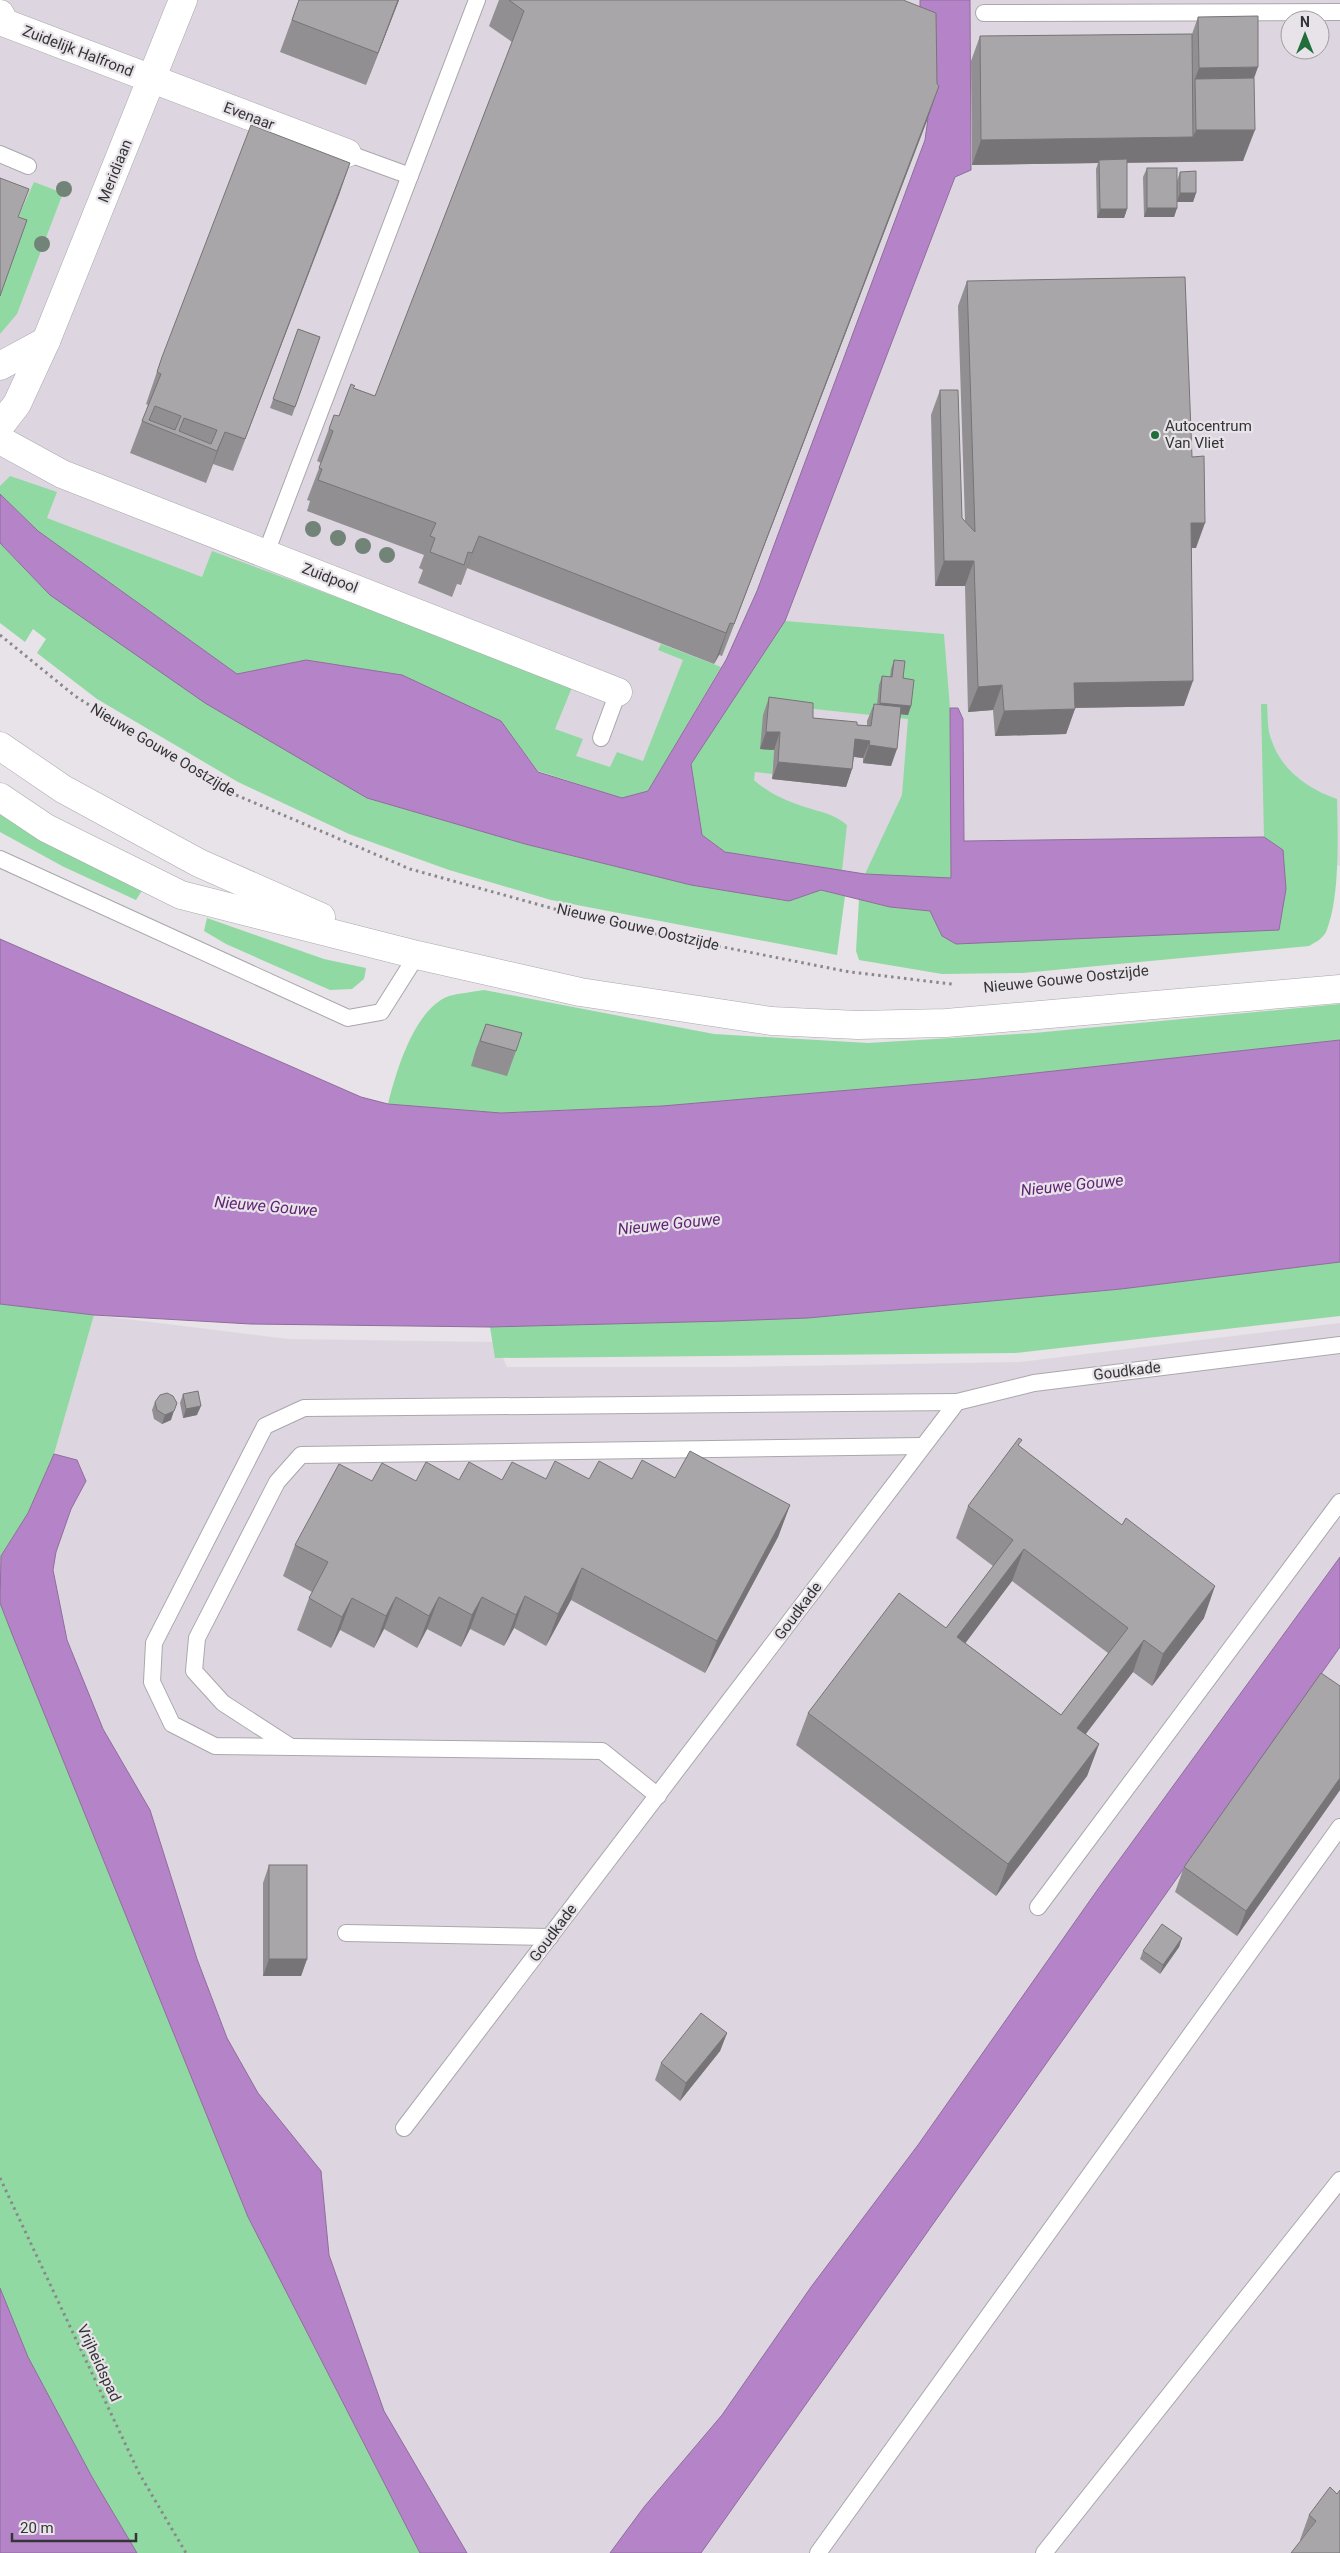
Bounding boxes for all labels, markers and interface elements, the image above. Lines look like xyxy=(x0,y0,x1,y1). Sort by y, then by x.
north arrow xyxy=(1280,10,1330,60)
text: N xyxy=(1300,14,1310,30)
street label: Zuidelijk Halfrond xyxy=(20,22,136,80)
street label: Evenaar xyxy=(221,98,277,134)
street label: Meridiaan xyxy=(94,137,136,205)
place label: Autocentrum Van Vliet xyxy=(1165,417,1252,452)
marker: Autocentrum Van Vliet xyxy=(1149,429,1161,441)
street label: Zuidpool xyxy=(300,559,360,597)
street label: Nieuwe Gouwe Oostzijde xyxy=(87,700,239,801)
street label: Nieuwe Gouwe Oostzijde xyxy=(555,900,721,954)
street label: Nieuwe Gouwe Oostzijde xyxy=(982,961,1150,997)
water label: Nieuwe Gouwe xyxy=(1020,1170,1124,1200)
water label: Nieuwe Gouwe xyxy=(214,1192,318,1220)
water label: Nieuwe Gouwe xyxy=(617,1209,721,1239)
street label: Goudkade xyxy=(1092,1358,1162,1384)
street label: Goudkade xyxy=(770,1579,826,1643)
street label: Goudkade xyxy=(525,1901,581,1965)
street label: Vrijheidspad xyxy=(73,2322,125,2404)
scale bar xyxy=(12,2510,136,2542)
text: 20 m xyxy=(20,2519,54,2537)

